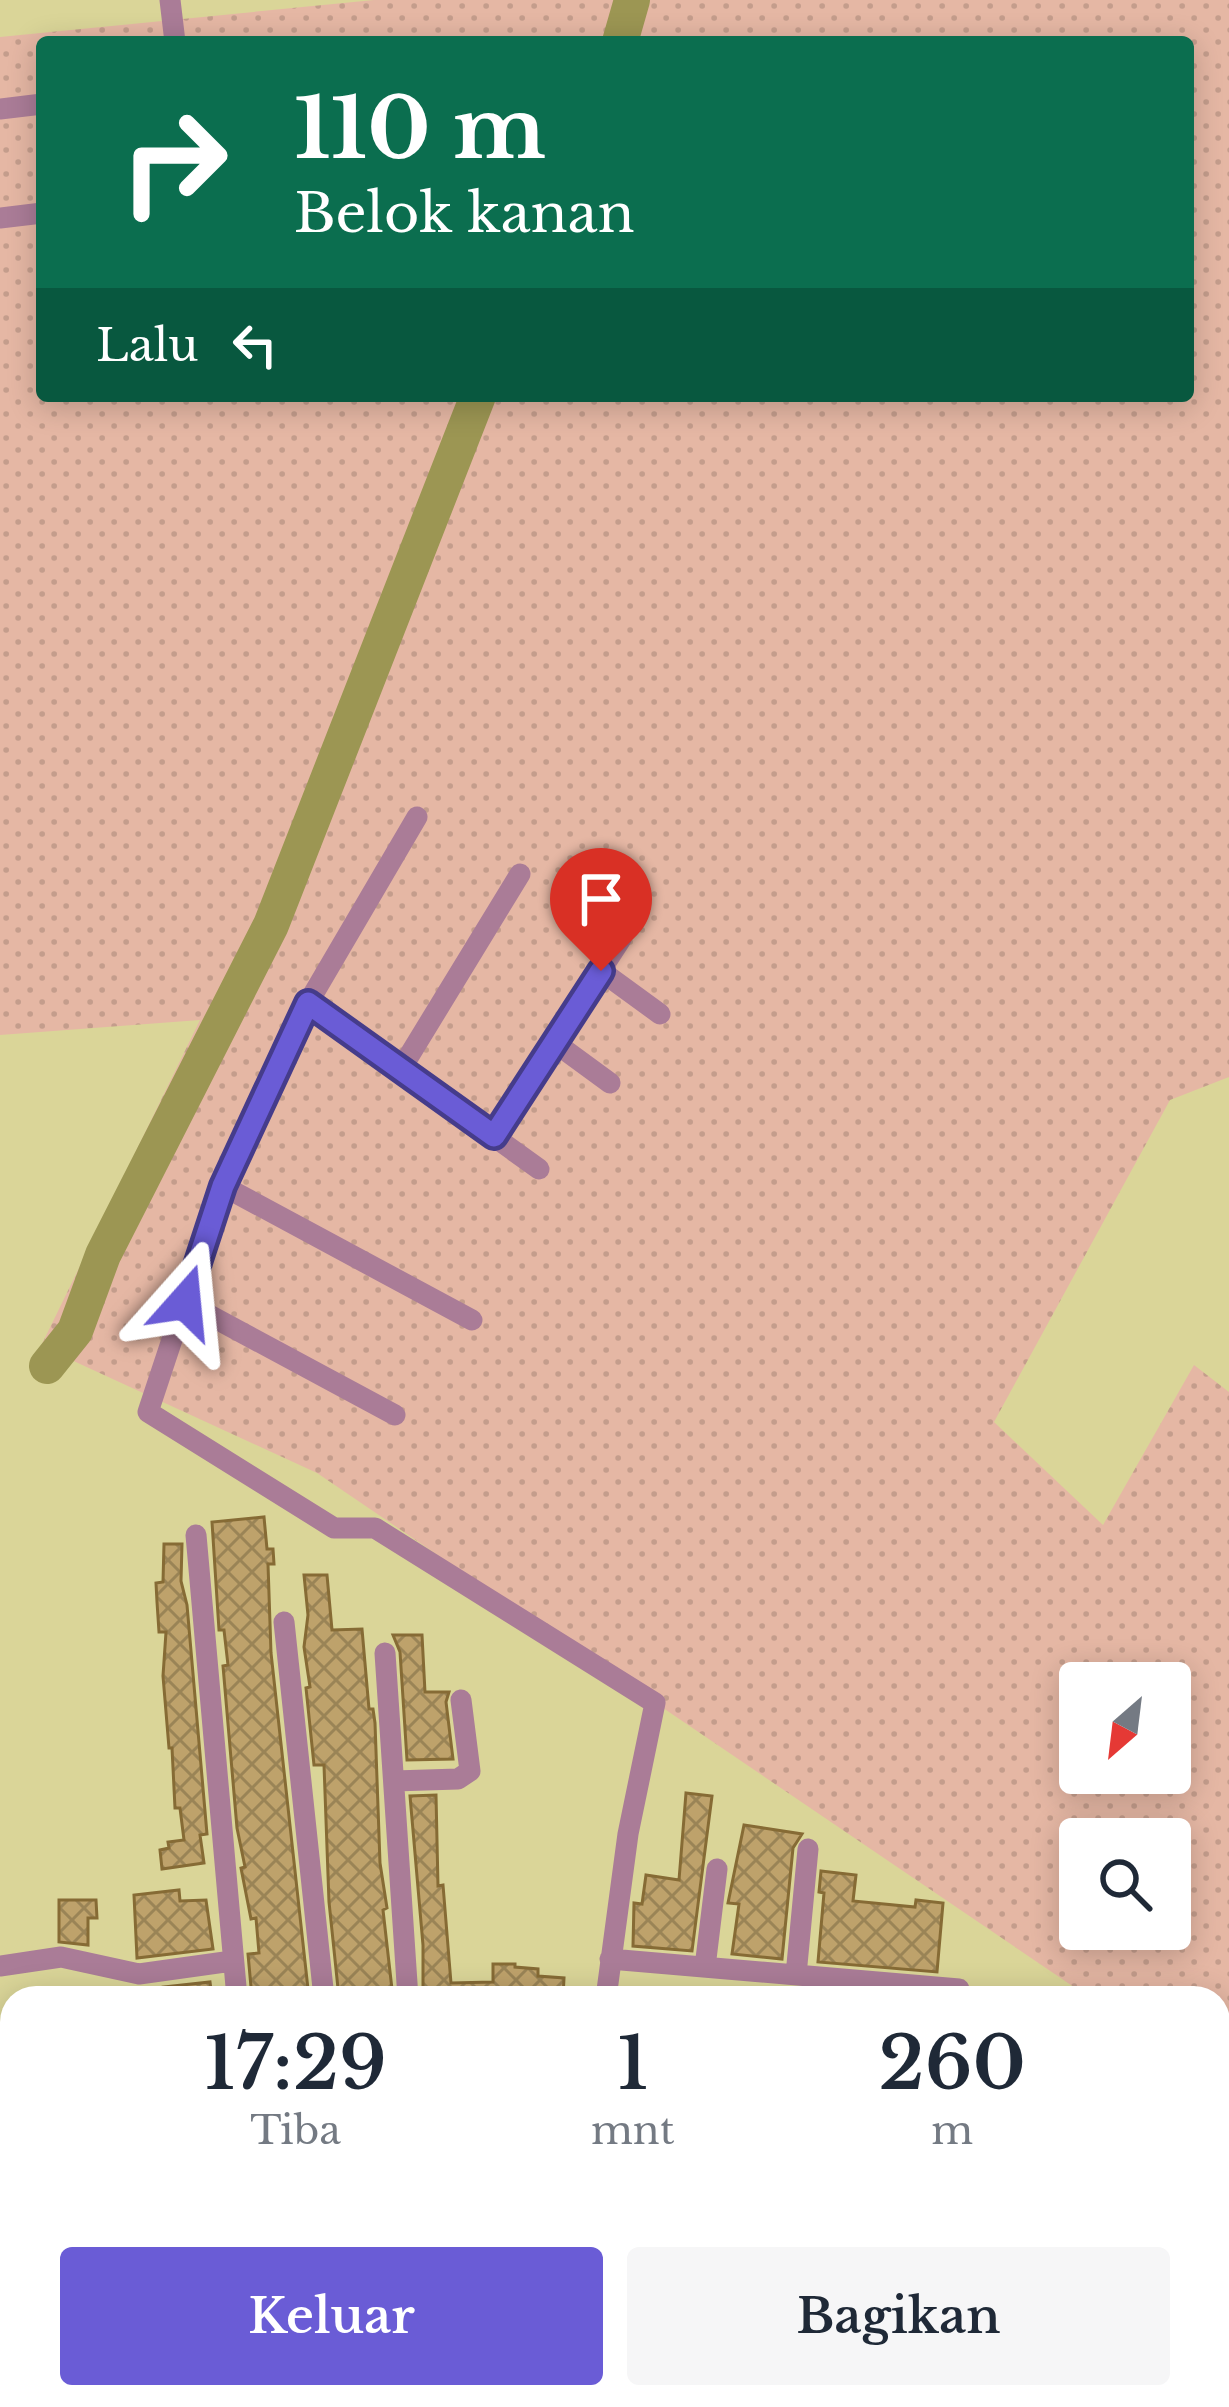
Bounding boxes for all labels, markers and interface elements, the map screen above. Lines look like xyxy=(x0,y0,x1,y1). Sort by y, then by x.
text: 110 m xyxy=(294,77,546,181)
icon: right xyxy=(96,84,252,240)
text: Belok kanan xyxy=(294,180,635,247)
icon: left xyxy=(222,312,288,378)
text: Lalu xyxy=(96,317,198,373)
pin xyxy=(550,848,652,971)
icon: arrive xyxy=(568,866,634,932)
position arrow xyxy=(122,1239,248,1365)
north arrow xyxy=(1059,1662,1191,1794)
map controls xyxy=(1059,1662,1191,1950)
button: search xyxy=(1059,1818,1191,1950)
text: 17:29 xyxy=(204,2019,387,2108)
text: 1 xyxy=(617,2019,649,2108)
text: 260 xyxy=(879,2019,1026,2108)
text: Tiba xyxy=(250,2106,341,2155)
text: mnt xyxy=(591,2106,674,2155)
text: m xyxy=(931,2106,973,2155)
button: Keluar xyxy=(60,2247,603,2385)
button: Bagikan xyxy=(627,2247,1170,2385)

